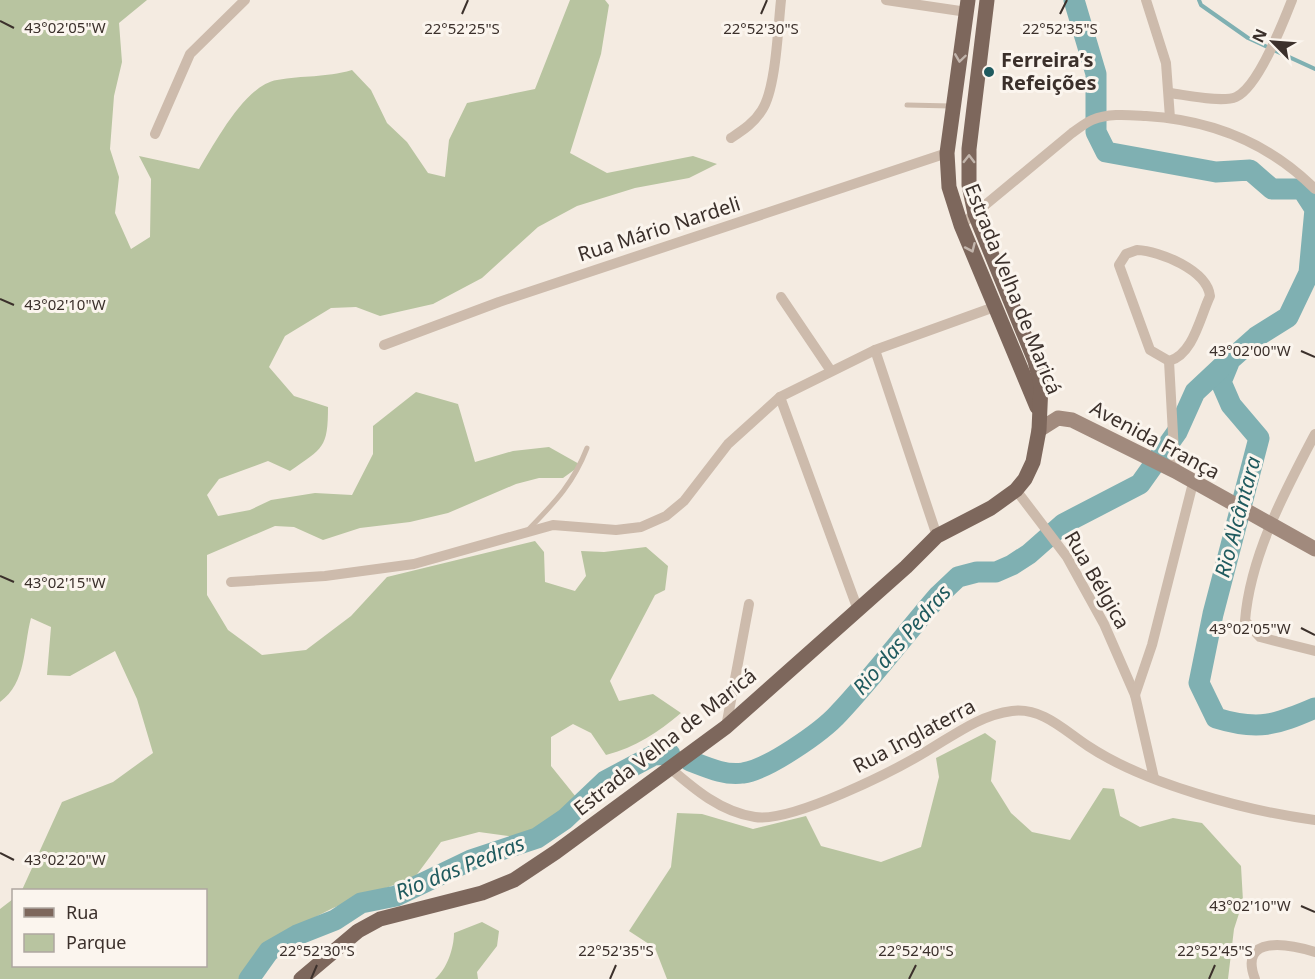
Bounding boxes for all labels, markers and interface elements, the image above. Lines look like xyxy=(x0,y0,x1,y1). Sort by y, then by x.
north arrow xyxy=(1243,12,1303,72)
text: 43°02'05"W xyxy=(24,17,106,37)
text: 22°52'25"S xyxy=(424,18,500,38)
text: 22°52'30"S xyxy=(723,18,799,38)
text: 22°52'35"S xyxy=(1022,18,1098,38)
text: N xyxy=(1247,25,1272,46)
place label: Ferreira’s Refeições xyxy=(1001,46,1097,96)
one-way arrow xyxy=(954,53,966,63)
marker: Ferreira’s Refeições xyxy=(982,65,996,79)
one-way arrow xyxy=(963,155,975,164)
street label: Estrada Velha de Maricá xyxy=(959,179,1068,398)
street label: Rua Mário Nardeli xyxy=(574,189,744,268)
one-way arrow xyxy=(964,241,976,252)
text: 43°02'10"W xyxy=(24,294,106,314)
text: 43°02'00"W xyxy=(1209,340,1291,360)
street label: Avenida França xyxy=(1086,394,1225,485)
water label: Rio Alcântara xyxy=(1207,453,1267,580)
street label: Rua Bélgica xyxy=(1059,526,1136,634)
text: 43°02'15"W xyxy=(24,572,106,592)
water label: Rio das Pedras xyxy=(846,579,957,700)
text: 43°02'05"W xyxy=(1209,618,1291,638)
street label: Estrada Velha de Maricá xyxy=(568,662,762,821)
street label: Rua Inglaterra xyxy=(848,692,980,779)
water label: Rio das Pedras xyxy=(391,828,528,906)
text: 43°02'20"W xyxy=(24,849,106,869)
legend xyxy=(12,889,207,967)
text: 43°02'10"W xyxy=(1209,895,1291,915)
text: Rua xyxy=(66,900,98,924)
text: Parque xyxy=(66,930,126,954)
text: 22°52'30"S xyxy=(279,940,355,960)
text: 22°52'35"S xyxy=(578,940,654,960)
text: 22°52'40"S xyxy=(878,940,954,960)
text: 22°52'45"S xyxy=(1177,940,1253,960)

